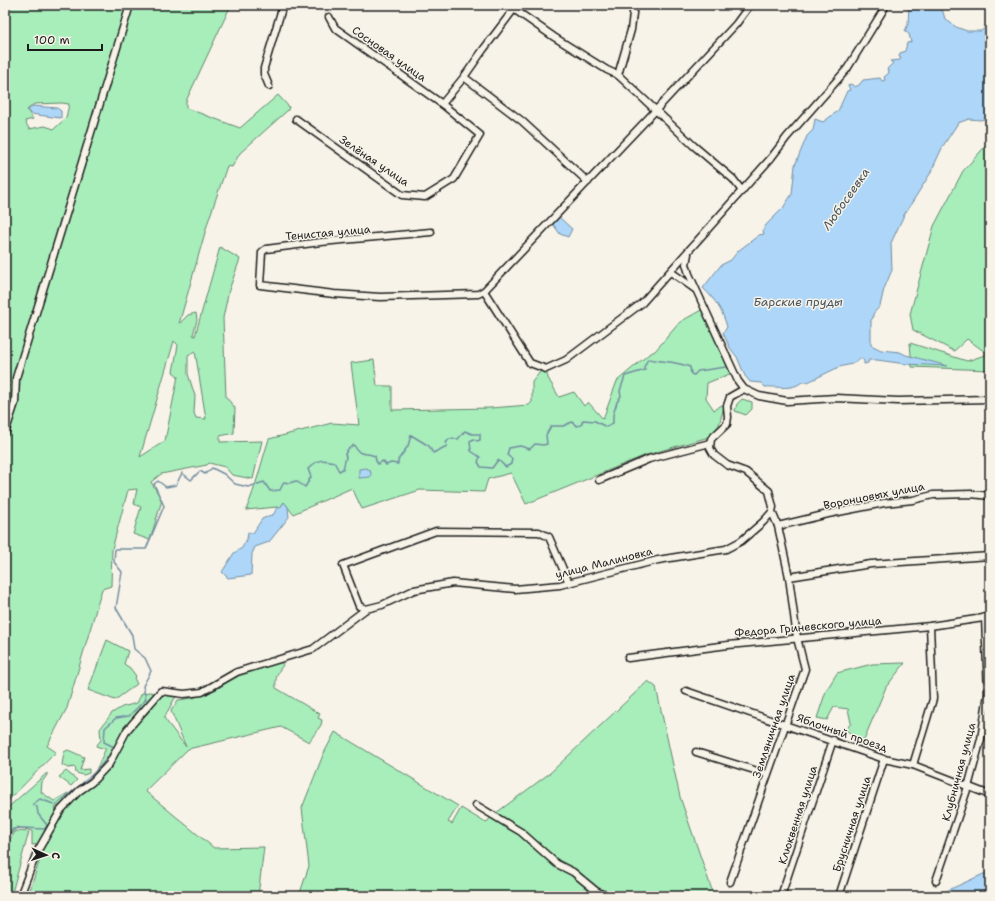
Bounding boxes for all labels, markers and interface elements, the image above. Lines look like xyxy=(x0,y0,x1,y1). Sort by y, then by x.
street label: Сосновая улица xyxy=(349,23,429,85)
scale bar xyxy=(28,26,102,52)
text: 100 m xyxy=(34,32,70,48)
street label: Зелёная улица xyxy=(336,132,412,190)
water label: Любосеевка xyxy=(818,165,873,234)
street label: Тенистая улица xyxy=(285,222,371,244)
water label: Барские пруды xyxy=(753,294,843,310)
street label: Воронцовых улица xyxy=(822,479,926,513)
street label: улица Малиновка xyxy=(554,544,654,582)
street label: Федора Гриневского улица xyxy=(734,613,882,641)
street label: Земляничная улица xyxy=(749,672,799,780)
street label: Яблочный проезд xyxy=(795,710,889,756)
street label: Клубничная улица xyxy=(939,721,979,823)
street label: Клюквенная улица xyxy=(775,764,821,866)
street label: Брусничная улица xyxy=(829,774,875,874)
north arrow xyxy=(26,835,66,875)
text: С xyxy=(48,852,63,860)

